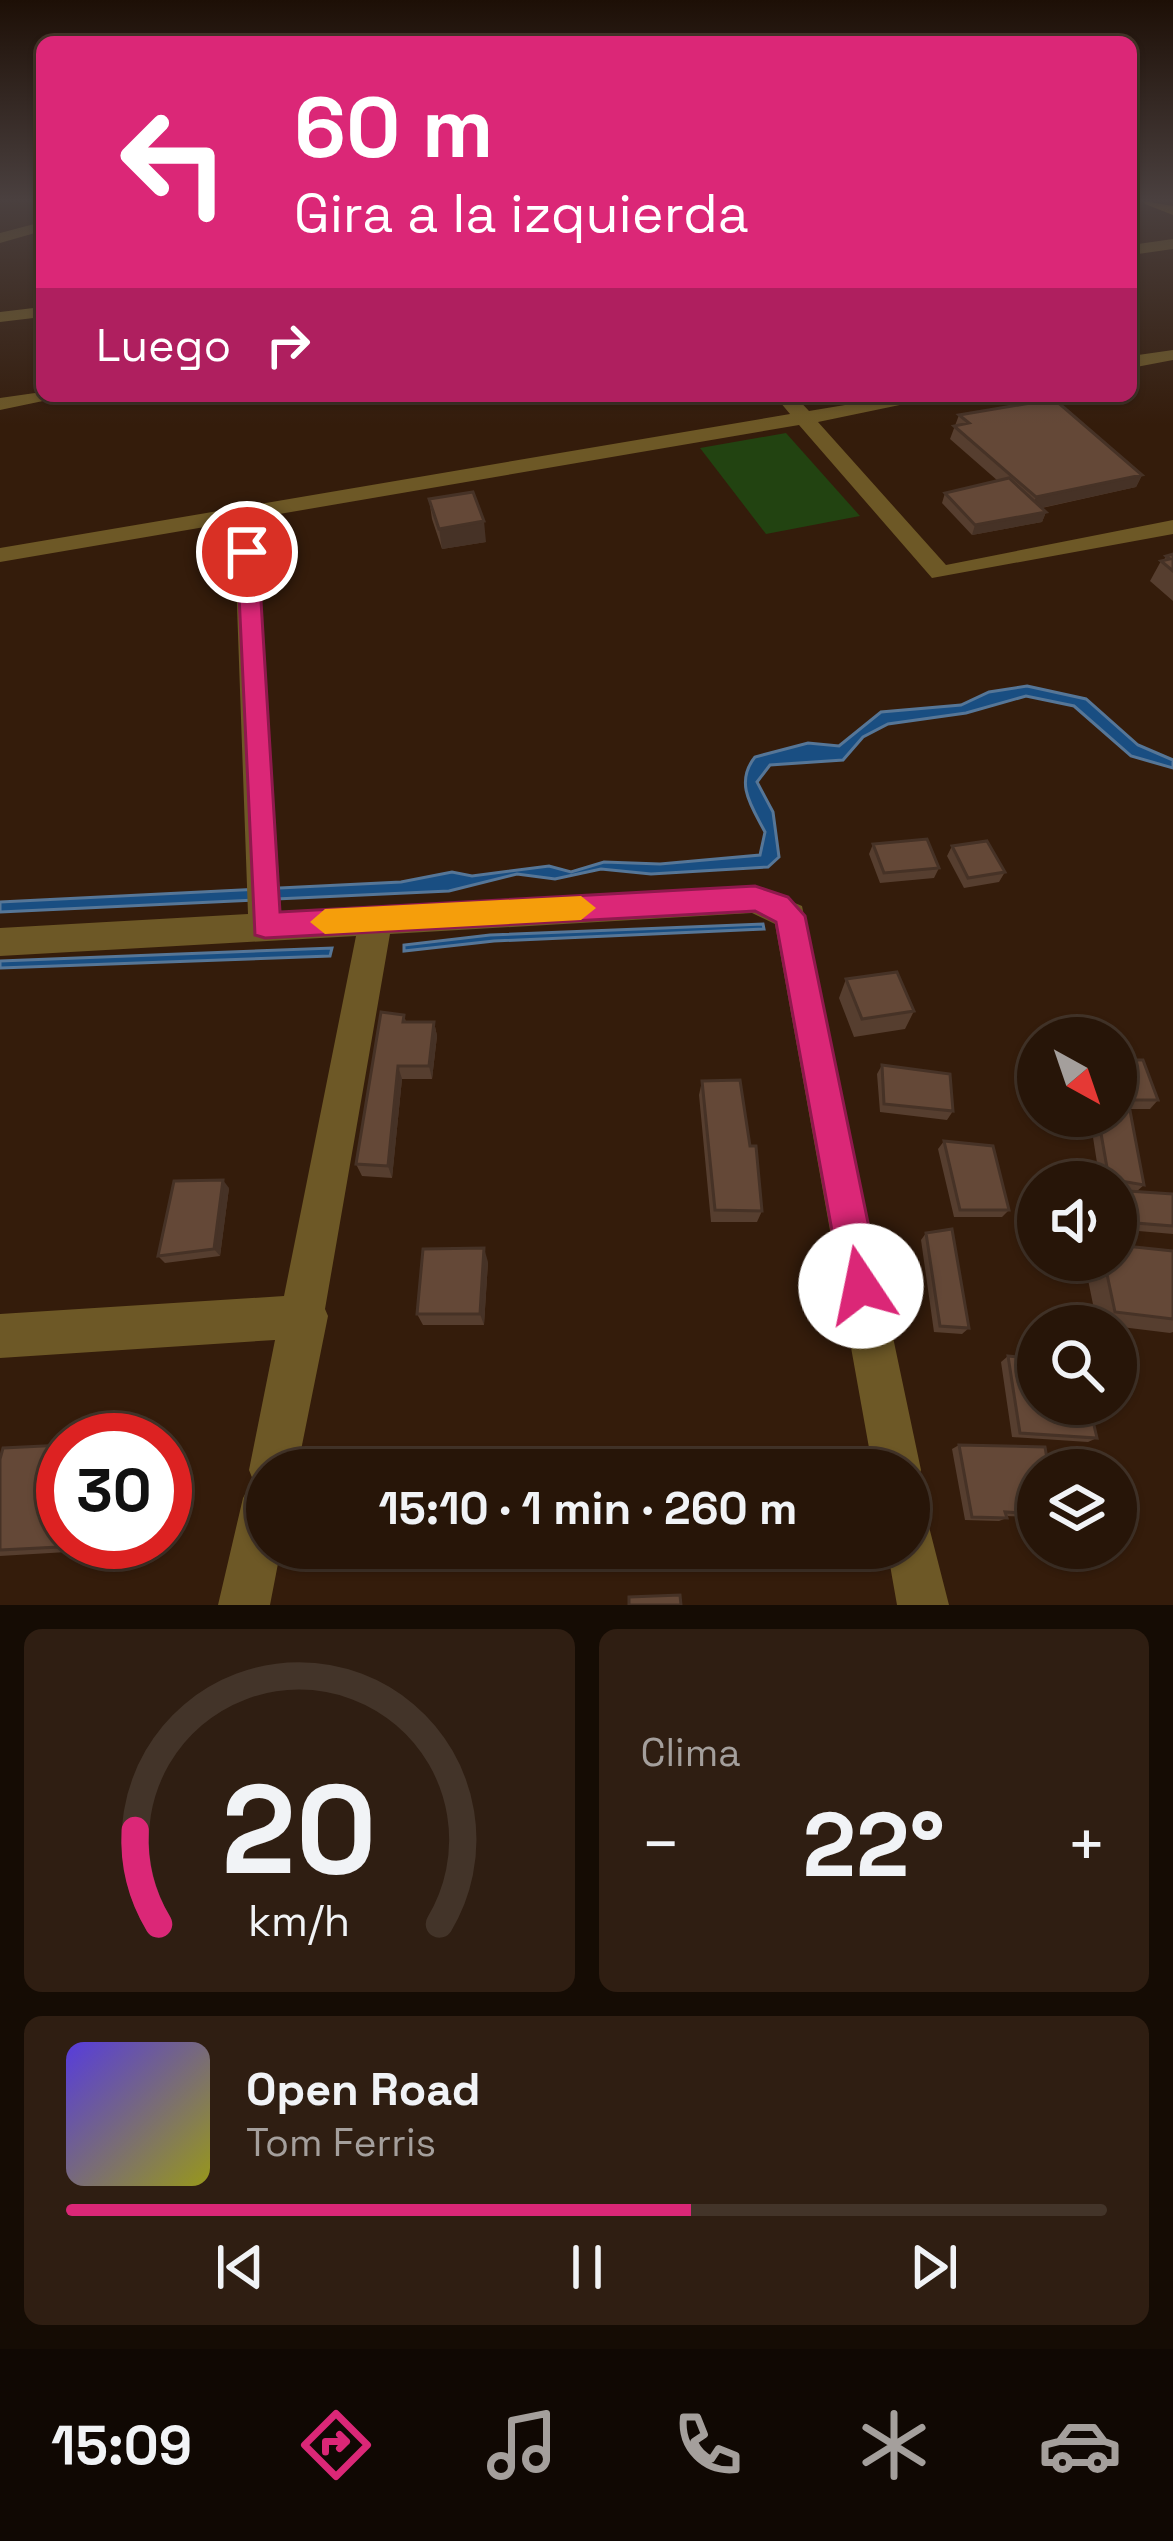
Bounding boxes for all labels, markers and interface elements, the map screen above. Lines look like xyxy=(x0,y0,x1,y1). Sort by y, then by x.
text: 60 m xyxy=(294,74,493,182)
icon: left xyxy=(96,84,252,240)
text: Gira a la izquierda xyxy=(294,179,749,248)
icon: right xyxy=(255,312,321,378)
text: Luego xyxy=(96,317,231,374)
pin xyxy=(196,501,298,603)
icon: arrive xyxy=(214,519,280,585)
north arrow xyxy=(1017,1017,1137,1137)
map controls xyxy=(1017,1017,1137,1569)
button: sound xyxy=(1017,1161,1137,1281)
position arrow xyxy=(798,1223,924,1349)
button: search xyxy=(1017,1305,1137,1425)
speed limit sign: 30 xyxy=(36,1413,192,1569)
button: layers xyxy=(1017,1449,1137,1569)
text: 15:10 · 1 min · 260 m xyxy=(378,1480,798,1537)
text: Clima xyxy=(641,1728,741,1777)
text: 20 xyxy=(222,1750,377,1909)
text: 22° xyxy=(803,1787,945,1902)
text: − xyxy=(641,1802,681,1886)
text: + xyxy=(1066,1802,1107,1886)
text: km/h xyxy=(248,1893,350,1948)
text: Open Road xyxy=(246,2061,481,2118)
text: Tom Ferris xyxy=(246,2118,436,2167)
icon: previous xyxy=(207,2234,273,2300)
icon: pause xyxy=(554,2234,620,2300)
icon: next xyxy=(901,2234,967,2300)
icon: directions xyxy=(294,2403,378,2487)
icon: music xyxy=(480,2403,564,2487)
icon: phone xyxy=(666,2403,750,2487)
icon: climate xyxy=(852,2403,936,2487)
icon: car xyxy=(1038,2403,1122,2487)
text: 15:09 xyxy=(51,2411,192,2480)

